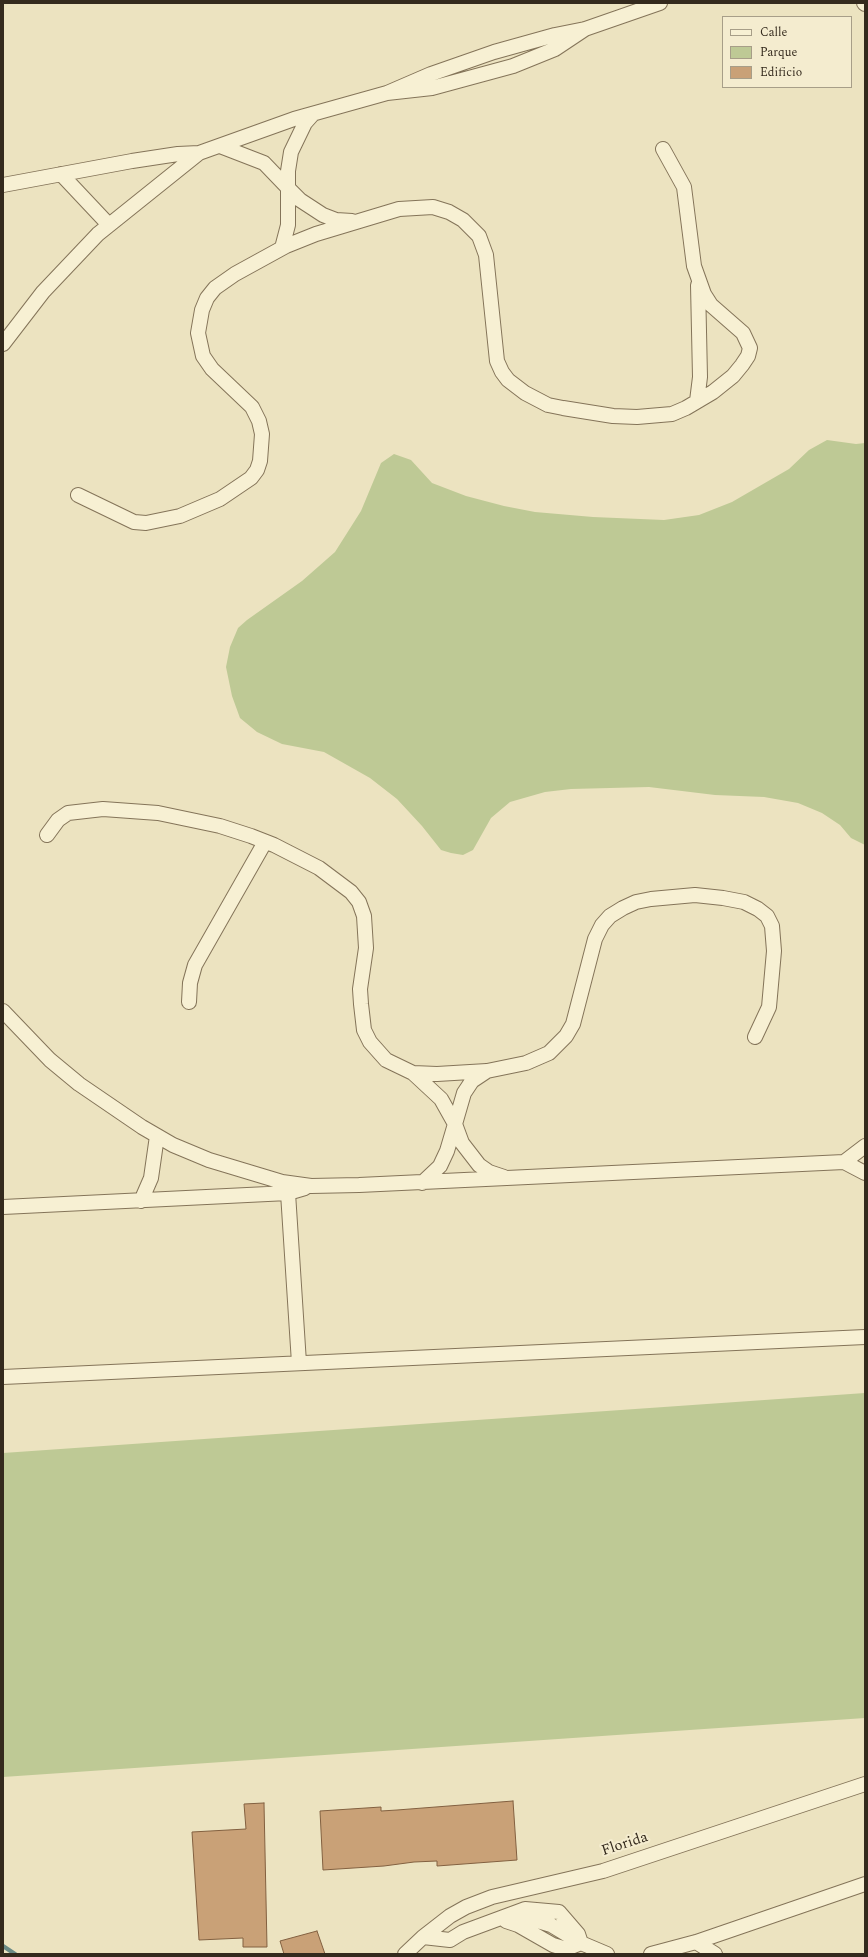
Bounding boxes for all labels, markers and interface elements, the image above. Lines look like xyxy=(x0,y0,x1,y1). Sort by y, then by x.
legend xyxy=(722,16,852,88)
text: Calle xyxy=(760,23,787,42)
text: Parque xyxy=(760,43,797,62)
text: Edificio xyxy=(760,63,802,82)
street label: Florida xyxy=(599,1829,651,1861)

